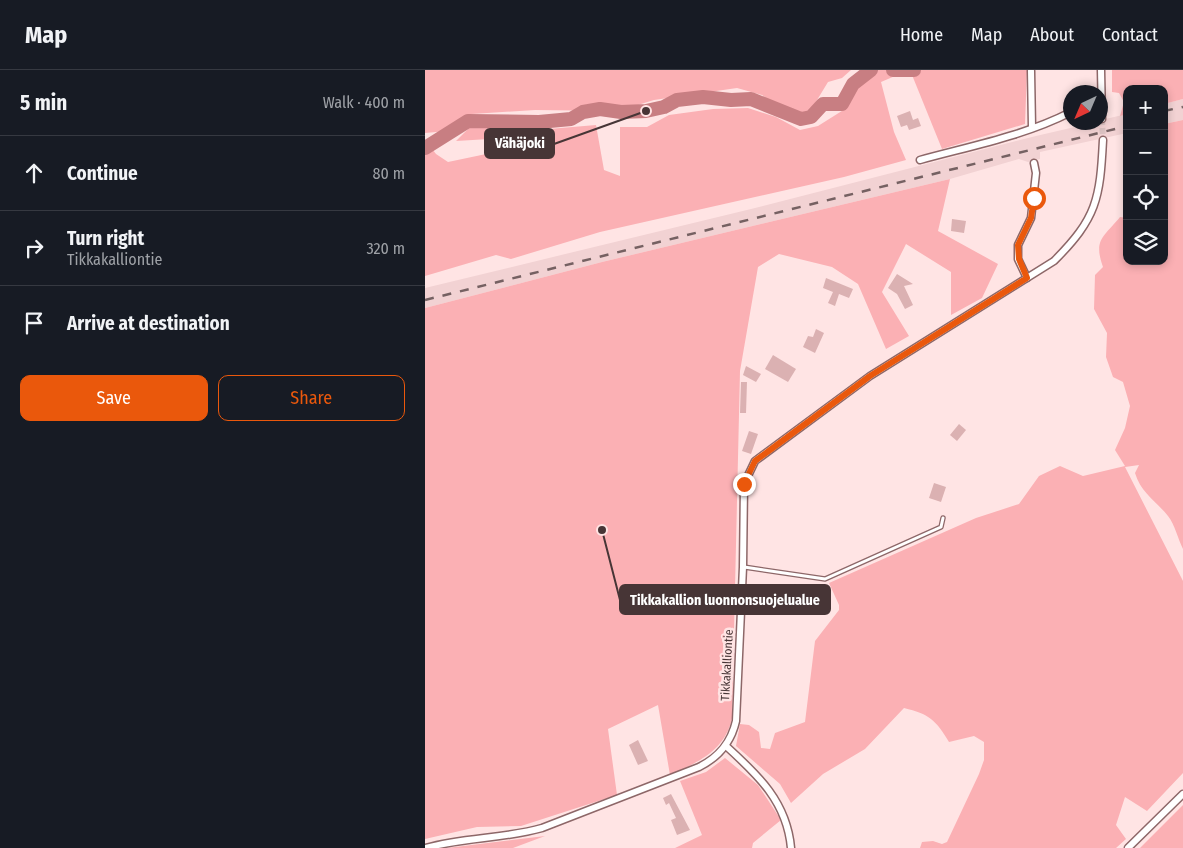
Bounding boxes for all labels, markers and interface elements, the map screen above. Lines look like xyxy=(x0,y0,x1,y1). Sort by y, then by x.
text: Map xyxy=(25,21,67,49)
text: Home xyxy=(900,24,943,46)
text: Map xyxy=(971,24,1002,46)
text: About xyxy=(1030,24,1074,46)
text: Contact xyxy=(1102,24,1158,46)
north arrow xyxy=(1063,85,1108,130)
map controls xyxy=(1123,85,1168,265)
button: + xyxy=(1123,85,1168,130)
text: 5 min xyxy=(20,90,67,116)
text: Walk · 400 m xyxy=(323,93,405,112)
callout: Vähäjoki xyxy=(485,129,554,158)
button: − xyxy=(1123,130,1168,175)
text: Vähäjoki xyxy=(494,135,545,152)
icon: ahead xyxy=(20,159,48,187)
text: Continue xyxy=(67,162,138,185)
text: 80 m xyxy=(373,164,405,183)
button: locate xyxy=(1123,175,1168,220)
route start xyxy=(1023,187,1046,210)
button: layers xyxy=(1123,220,1168,265)
text: Turn right xyxy=(67,227,144,250)
icon: right xyxy=(20,234,48,262)
text: 320 m xyxy=(366,239,405,258)
text: Tikkakalliontie xyxy=(67,250,162,269)
icon: arrive xyxy=(20,309,48,337)
text: Arrive at destination xyxy=(67,312,230,335)
button: Save xyxy=(20,375,208,421)
button: Share xyxy=(218,375,405,421)
route end xyxy=(733,473,756,496)
callout: Tikkakallion luonnonsuojelualue xyxy=(620,585,830,614)
text: Tikkakallion luonnonsuojelualue xyxy=(630,592,820,609)
street label: Tikkakalliontie xyxy=(718,629,736,701)

